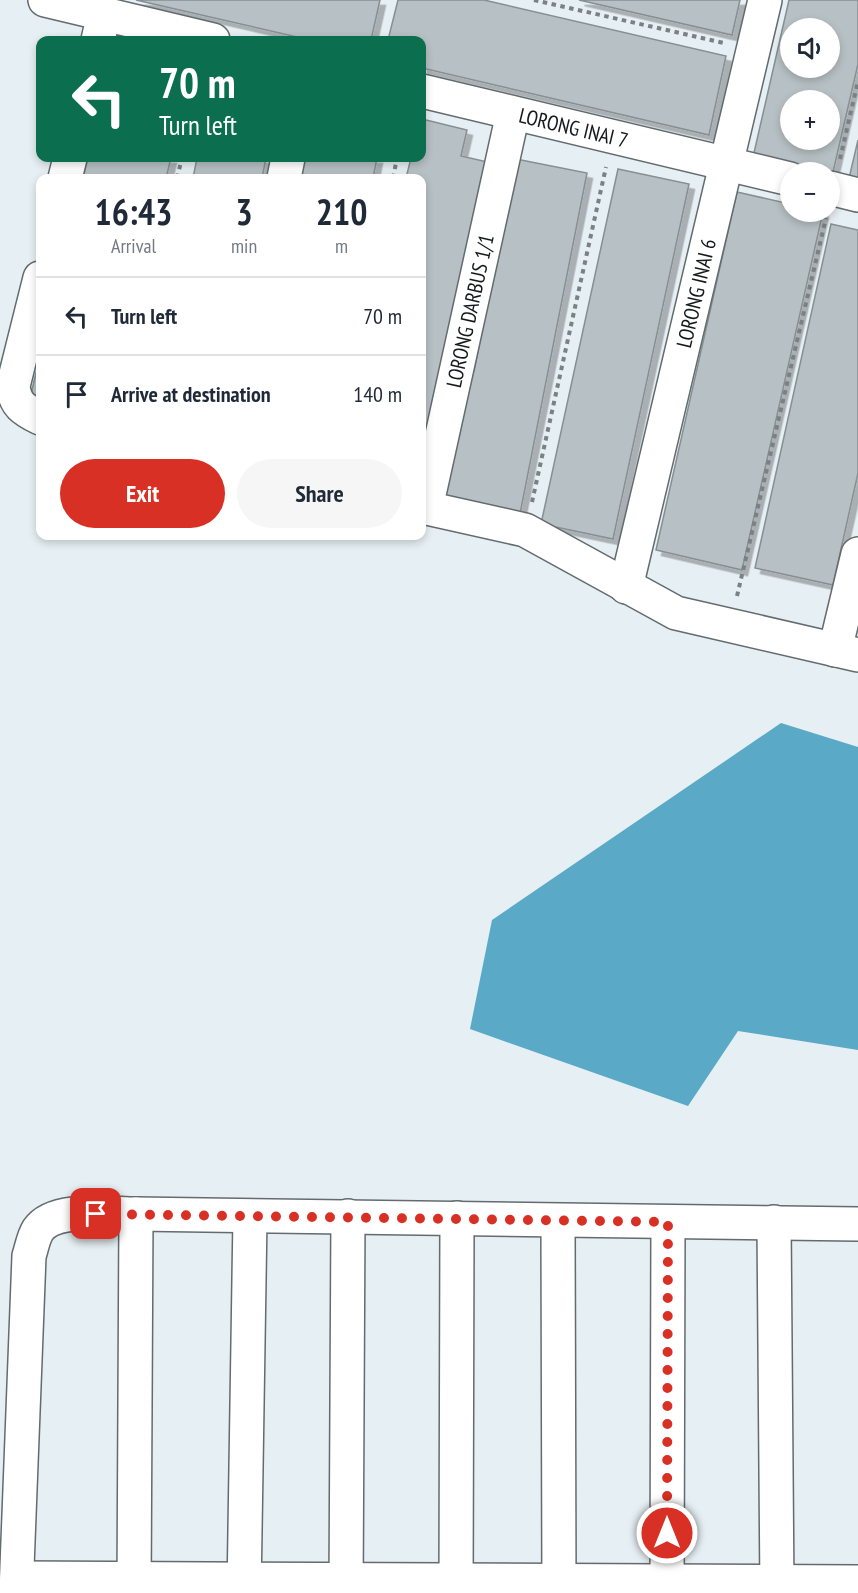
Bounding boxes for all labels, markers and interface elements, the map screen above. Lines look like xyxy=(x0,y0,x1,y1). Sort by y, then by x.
map controls xyxy=(780,18,840,222)
button: sound xyxy=(780,18,840,78)
text: 70 m xyxy=(159,55,236,110)
icon: left xyxy=(60,60,138,138)
button: + xyxy=(780,90,840,150)
street label: LORONG INAI 7 xyxy=(517,101,631,153)
text: Turn left xyxy=(159,108,237,142)
button: − xyxy=(780,162,840,222)
text: 16:43 xyxy=(95,188,172,235)
text: 3 xyxy=(235,188,253,235)
text: 210 xyxy=(316,188,367,235)
street label: LORONG DARBUS 1/1 xyxy=(439,232,499,390)
text: Arrival xyxy=(111,233,156,259)
text: min xyxy=(231,233,257,259)
text: m xyxy=(335,233,348,259)
street label: LORONG INAI 6 xyxy=(670,236,722,350)
icon: left xyxy=(60,300,93,333)
text: Turn left xyxy=(111,302,177,330)
text: 70 m xyxy=(363,302,402,330)
icon: arrive xyxy=(60,378,93,411)
text: Arrive at destination xyxy=(111,380,271,408)
text: 140 m xyxy=(353,380,402,408)
button: Exit xyxy=(60,459,225,528)
button: Share xyxy=(237,459,402,528)
pin xyxy=(70,1188,121,1239)
icon: arrive xyxy=(79,1197,112,1230)
position arrow xyxy=(635,1501,699,1565)

